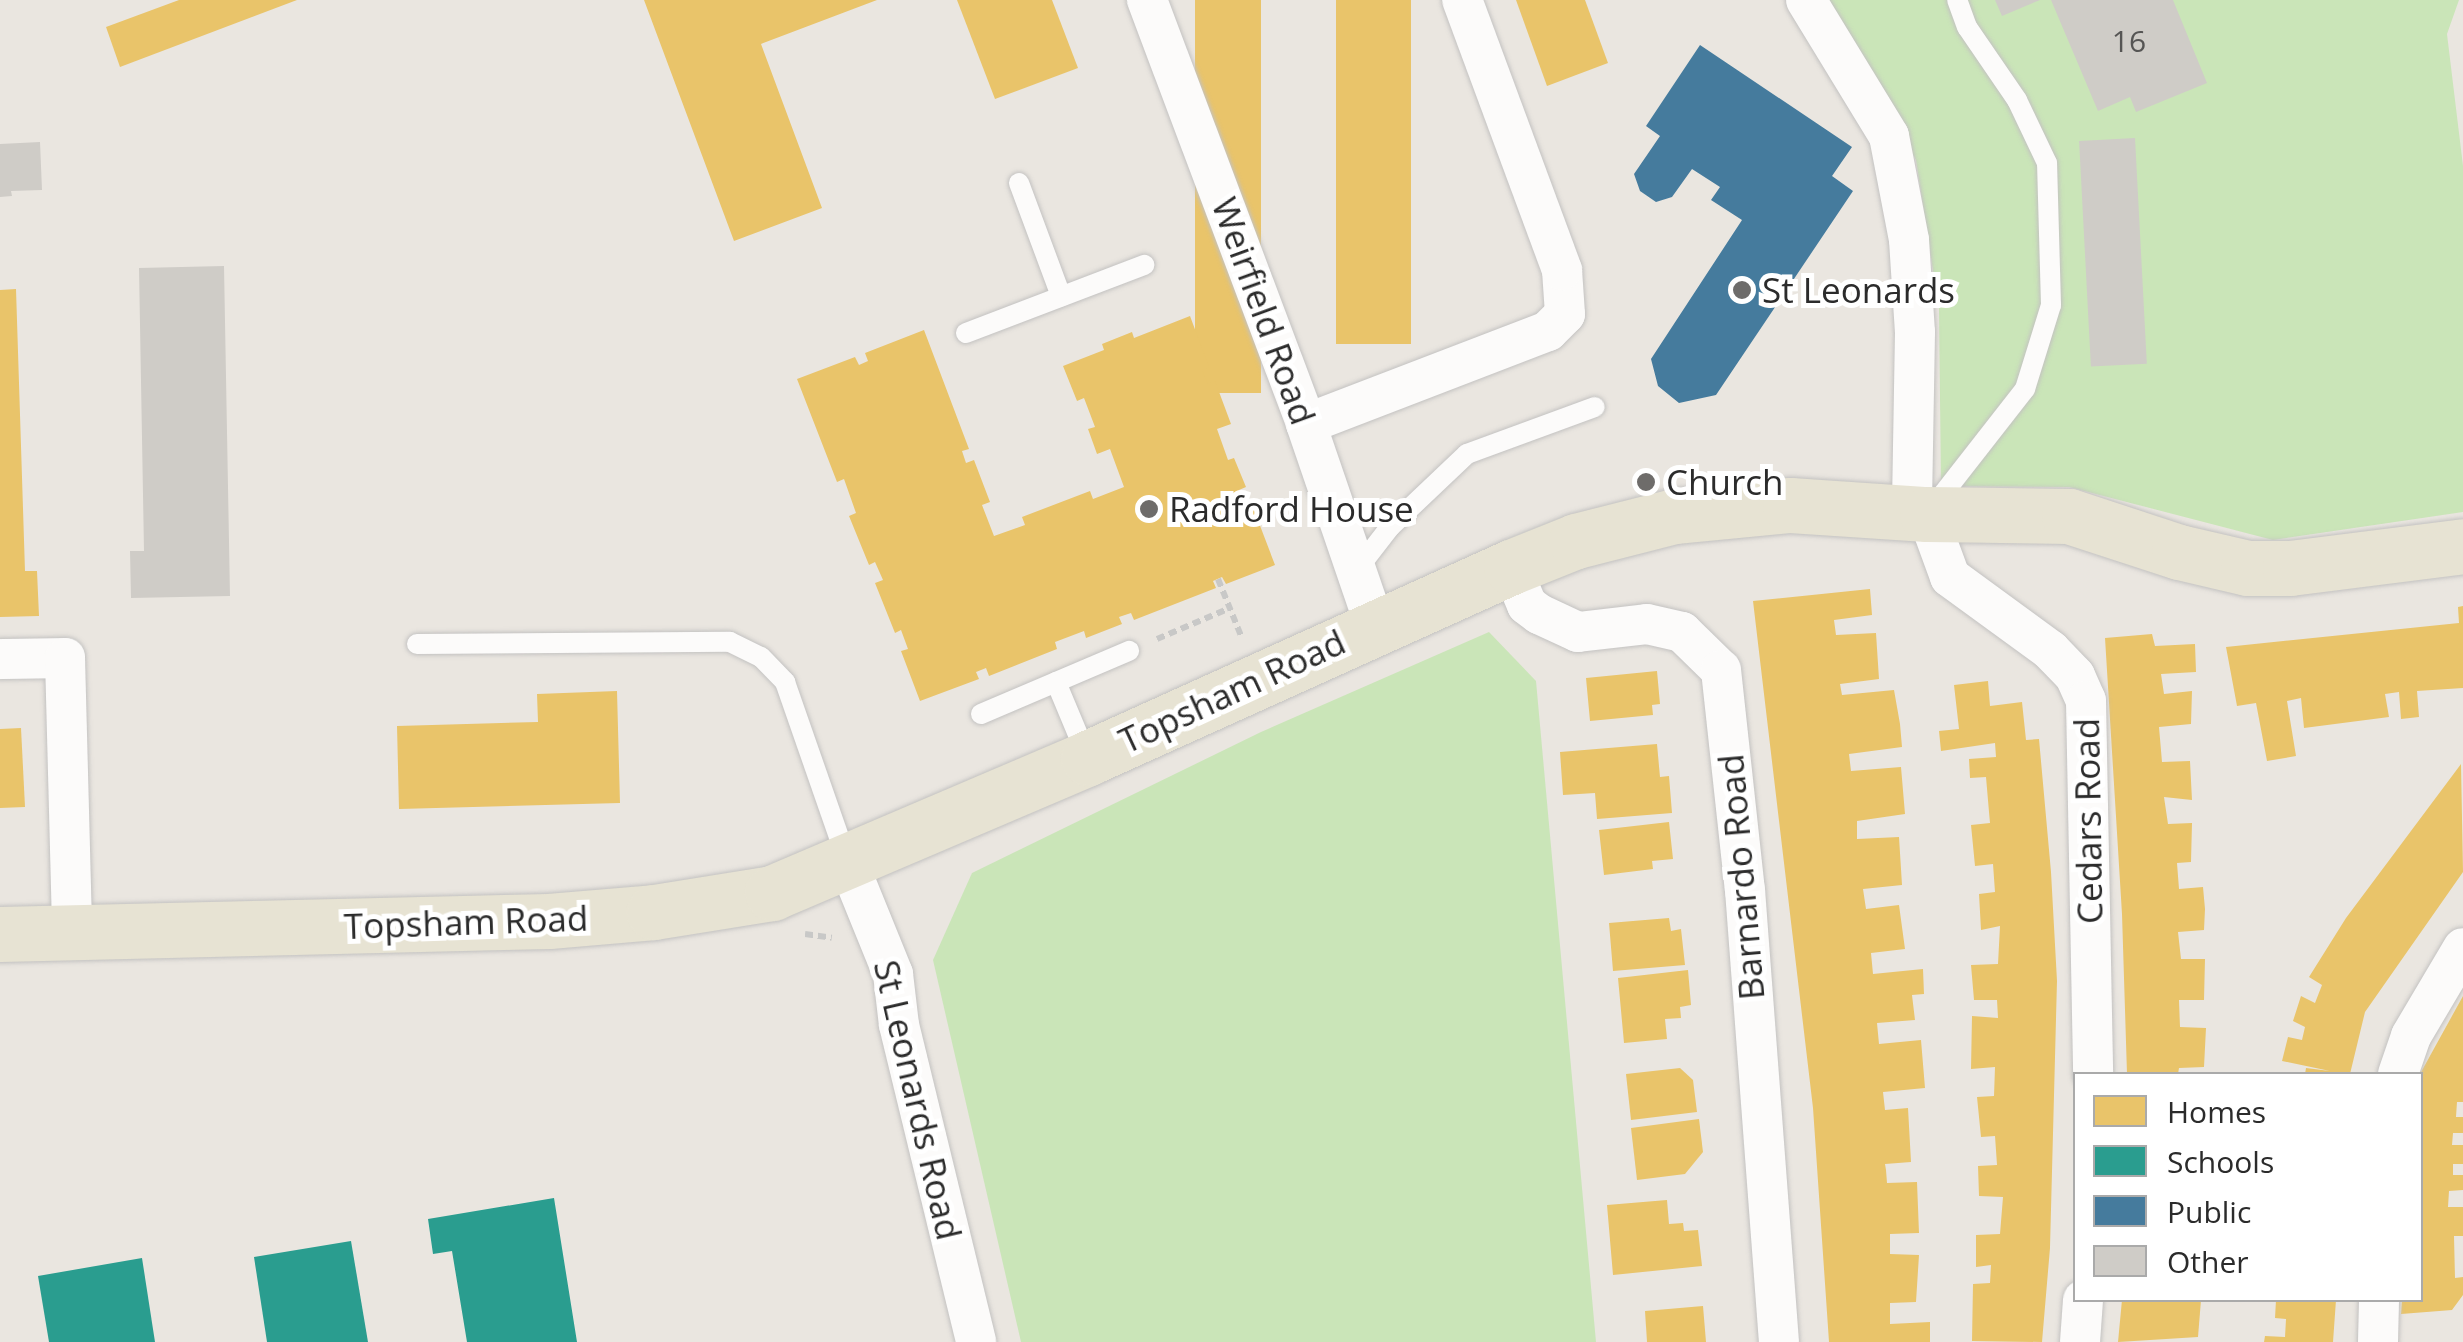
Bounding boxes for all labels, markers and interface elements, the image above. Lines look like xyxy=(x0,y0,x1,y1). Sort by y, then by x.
house number: 16 xyxy=(2112,23,2146,59)
street label: Weirfield Road xyxy=(1204,192,1324,430)
place label: St Leonards xyxy=(1762,269,1955,311)
marker: St Leonards xyxy=(1731,279,1753,301)
place label: Church xyxy=(1666,461,1784,503)
marker: Church xyxy=(1635,471,1657,493)
place label: Radford House xyxy=(1169,488,1414,530)
marker: Radford House xyxy=(1138,498,1160,520)
street label: Topsham Road xyxy=(1112,620,1352,762)
street label: Cedars Road xyxy=(2065,718,2111,924)
street label: Barnardo Road xyxy=(1709,752,1773,1002)
street label: Topsham Road xyxy=(343,897,589,947)
street label: St Leonards Road xyxy=(865,956,971,1244)
legend xyxy=(2073,1072,2423,1302)
text: Homes xyxy=(2167,1091,2266,1132)
text: Schools xyxy=(2167,1141,2274,1182)
text: Public xyxy=(2167,1191,2251,1232)
text: Other xyxy=(2167,1241,2249,1282)

